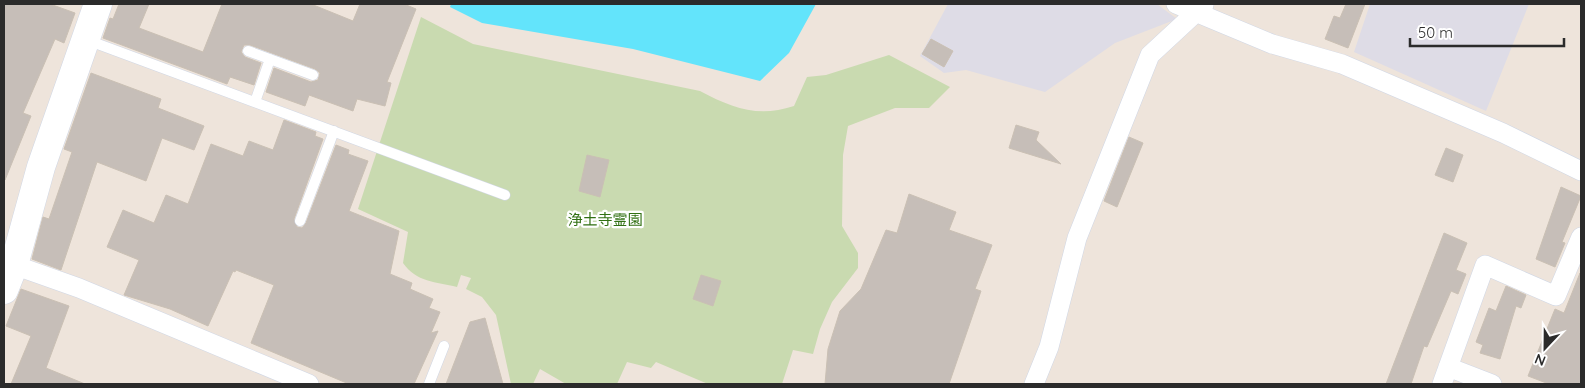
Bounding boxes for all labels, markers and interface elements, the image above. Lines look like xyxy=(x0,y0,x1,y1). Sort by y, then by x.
scale bar xyxy=(1410,15,1564,47)
text: 50 m xyxy=(1418,23,1453,42)
park label: 浄土寺霊園 xyxy=(567,210,643,229)
north arrow xyxy=(1520,323,1570,373)
text: N xyxy=(1532,350,1548,370)

